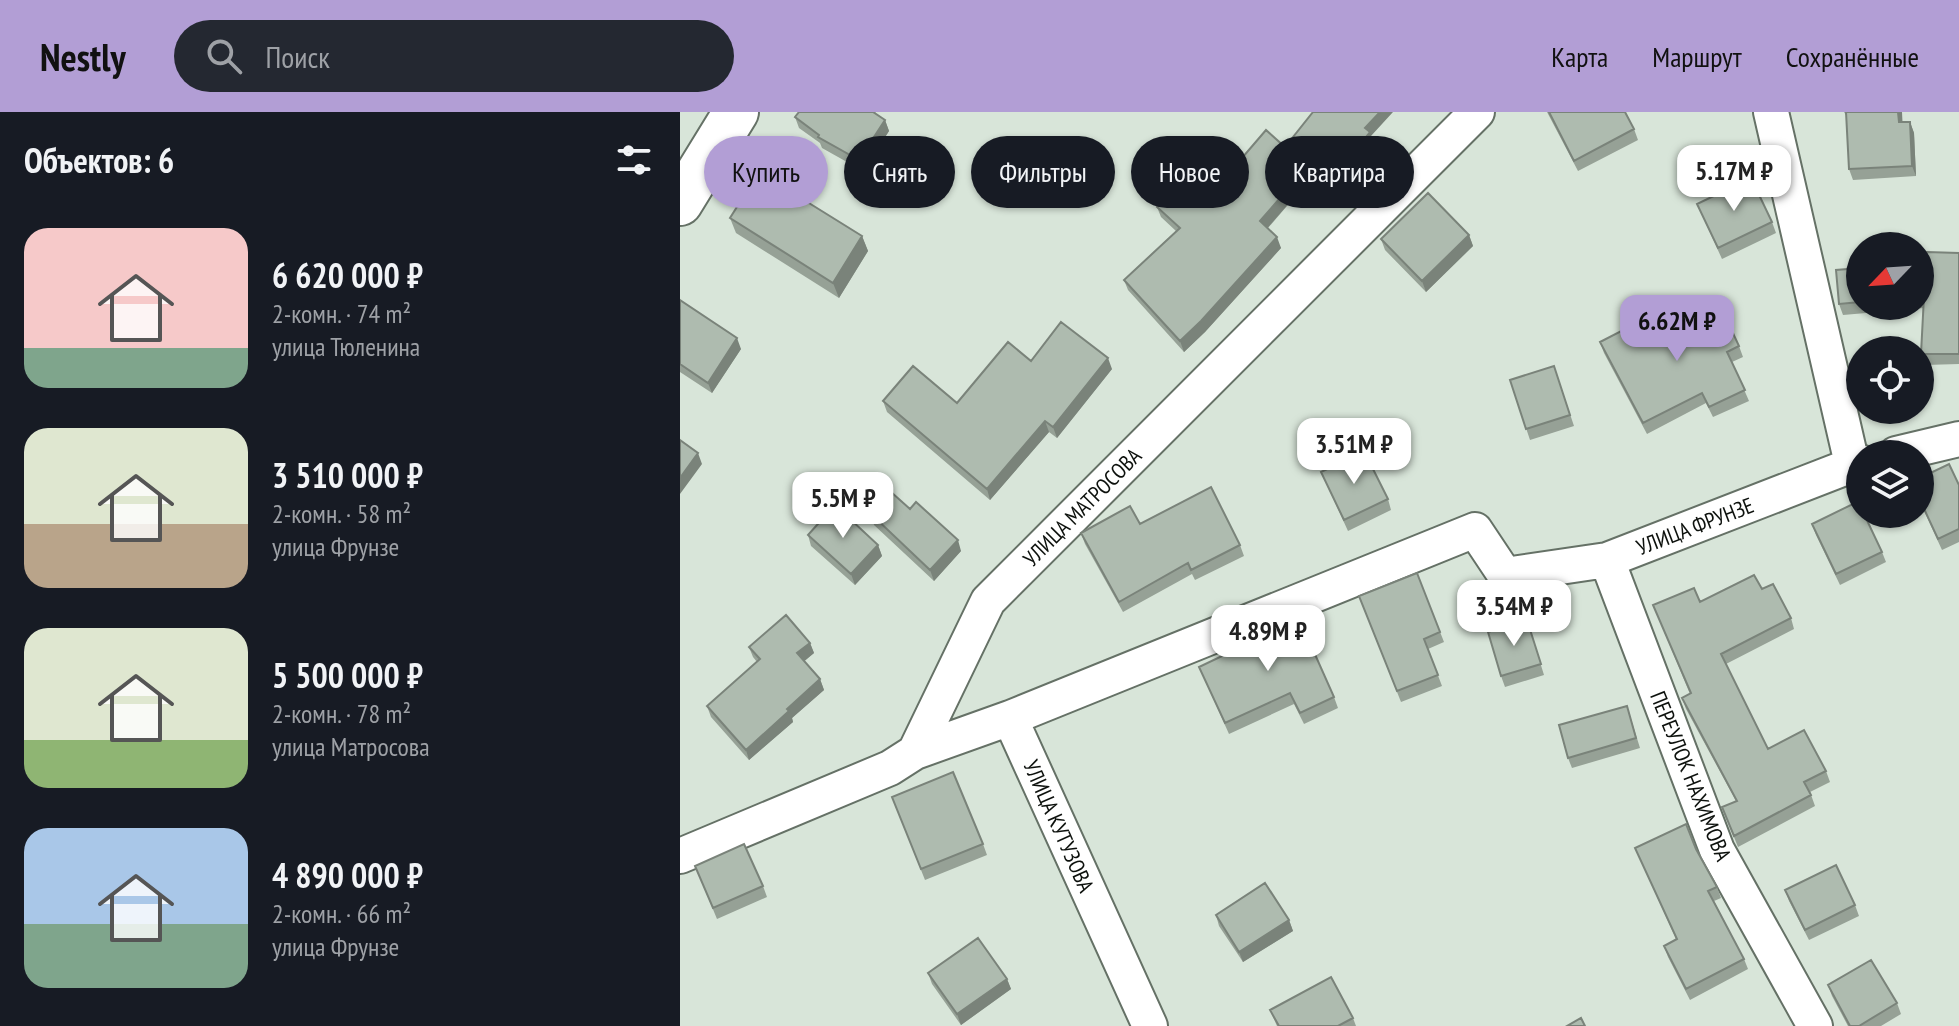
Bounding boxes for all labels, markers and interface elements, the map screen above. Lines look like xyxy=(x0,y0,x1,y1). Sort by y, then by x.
search box xyxy=(174,20,734,92)
text: Nestly xyxy=(40,32,126,81)
icon: search xyxy=(202,34,246,78)
text: Поиск xyxy=(266,37,330,76)
text: Карта xyxy=(1551,38,1608,75)
text: Маршрут xyxy=(1652,38,1742,75)
text: Сохранённые xyxy=(1786,38,1919,75)
chip: Купить xyxy=(704,136,828,208)
chip: Снять xyxy=(844,136,955,208)
chip: Фильтры xyxy=(971,136,1115,208)
chip: Новое xyxy=(1131,136,1249,208)
chip: Квартира xyxy=(1265,136,1414,208)
text: Объектов: 6 xyxy=(24,138,174,182)
icon: filters xyxy=(612,138,656,182)
pin: 5.17M ₽ xyxy=(1660,145,1808,213)
text: 5.17M ₽ xyxy=(1695,154,1773,187)
north arrow xyxy=(1846,232,1934,320)
map controls xyxy=(1846,232,1934,528)
text: 6 620 000 ₽ xyxy=(272,253,423,297)
icon: home xyxy=(88,260,184,356)
pin: 6.62M ₽ xyxy=(1603,295,1751,363)
text: 2-комн. · 74 m² xyxy=(272,297,411,330)
text: 6.62M ₽ xyxy=(1638,304,1716,337)
text: улица Тюленина xyxy=(272,330,420,363)
button: locate xyxy=(1846,336,1934,424)
pin: 3.51M ₽ xyxy=(1280,418,1428,486)
text: 3.51M ₽ xyxy=(1315,427,1393,460)
button: layers xyxy=(1846,440,1934,528)
street label: УЛИЦА МАТРОСОВА xyxy=(1017,441,1148,572)
text: 3 510 000 ₽ xyxy=(272,453,423,497)
icon: home xyxy=(88,460,184,556)
pin: 5.5M ₽ xyxy=(778,472,908,540)
text: 5.5M ₽ xyxy=(810,481,876,514)
street label: УЛИЦА ФРУНЗЕ xyxy=(1632,491,1758,561)
text: 2-комн. · 58 m² xyxy=(272,497,411,530)
text: улица Фрунзе xyxy=(272,530,399,563)
pin: 3.54M ₽ xyxy=(1440,580,1588,648)
text: 3.54M ₽ xyxy=(1475,589,1553,622)
pin: 4.89M ₽ xyxy=(1194,605,1342,673)
text: 4.89M ₽ xyxy=(1229,614,1307,647)
text: 5 500 000 ₽ xyxy=(272,653,423,697)
icon: home xyxy=(88,660,184,756)
street label: ПЕРЕУЛОК НАХИМОВА xyxy=(1644,687,1738,865)
text: 2-комн. · 78 m² xyxy=(272,697,411,730)
text: улица Матросова xyxy=(272,730,430,763)
street label: УЛИЦА КУТУЗОВА xyxy=(1017,756,1101,897)
text: 4 890 000 ₽ xyxy=(272,853,423,897)
icon: home xyxy=(88,860,184,956)
text: 2-комн. · 66 m² xyxy=(272,897,411,930)
text: улица Фрунзе xyxy=(272,930,399,963)

